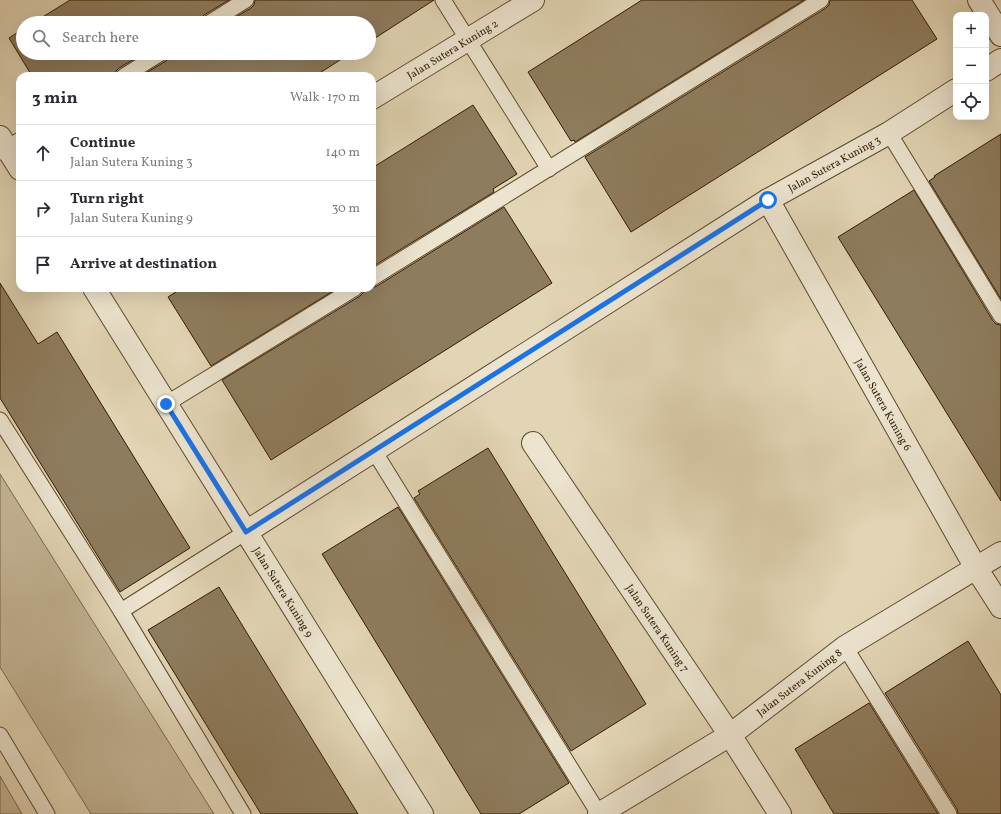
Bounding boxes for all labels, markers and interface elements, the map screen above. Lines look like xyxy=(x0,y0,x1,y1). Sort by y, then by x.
map controls xyxy=(953,12,989,120)
button: + xyxy=(953,12,989,48)
search box xyxy=(16,16,376,60)
street label: Jalan Sutera Kuning 2 xyxy=(405,17,502,84)
icon: search xyxy=(30,27,52,49)
text: Search here xyxy=(62,28,139,49)
button: − xyxy=(953,48,989,84)
button: locate xyxy=(953,84,989,120)
text: 3 min xyxy=(32,87,78,110)
text: Walk · 170 m xyxy=(290,89,360,107)
text: Continue xyxy=(70,133,135,154)
street label: Jalan Sutera Kuning 3 xyxy=(786,133,884,197)
icon: ahead xyxy=(32,142,54,164)
text: 140 m xyxy=(326,144,360,162)
text: Jalan Sutera Kuning 3 xyxy=(70,154,193,172)
text: Turn right xyxy=(70,189,144,210)
route start xyxy=(759,191,777,209)
icon: right xyxy=(32,198,54,220)
text: 30 m xyxy=(332,200,360,218)
text: Jalan Sutera Kuning 9 xyxy=(70,210,193,228)
icon: arrive xyxy=(32,254,54,276)
text: Arrive at destination xyxy=(70,254,217,275)
street label: Jalan Sutera Kuning 6 xyxy=(850,356,915,455)
route end xyxy=(157,395,175,413)
street label: Jalan Sutera Kuning 9 xyxy=(248,544,316,641)
street label: Jalan Sutera Kuning 7 xyxy=(621,582,692,676)
street label: Jalan Sutera Kuning 8 xyxy=(754,646,846,721)

